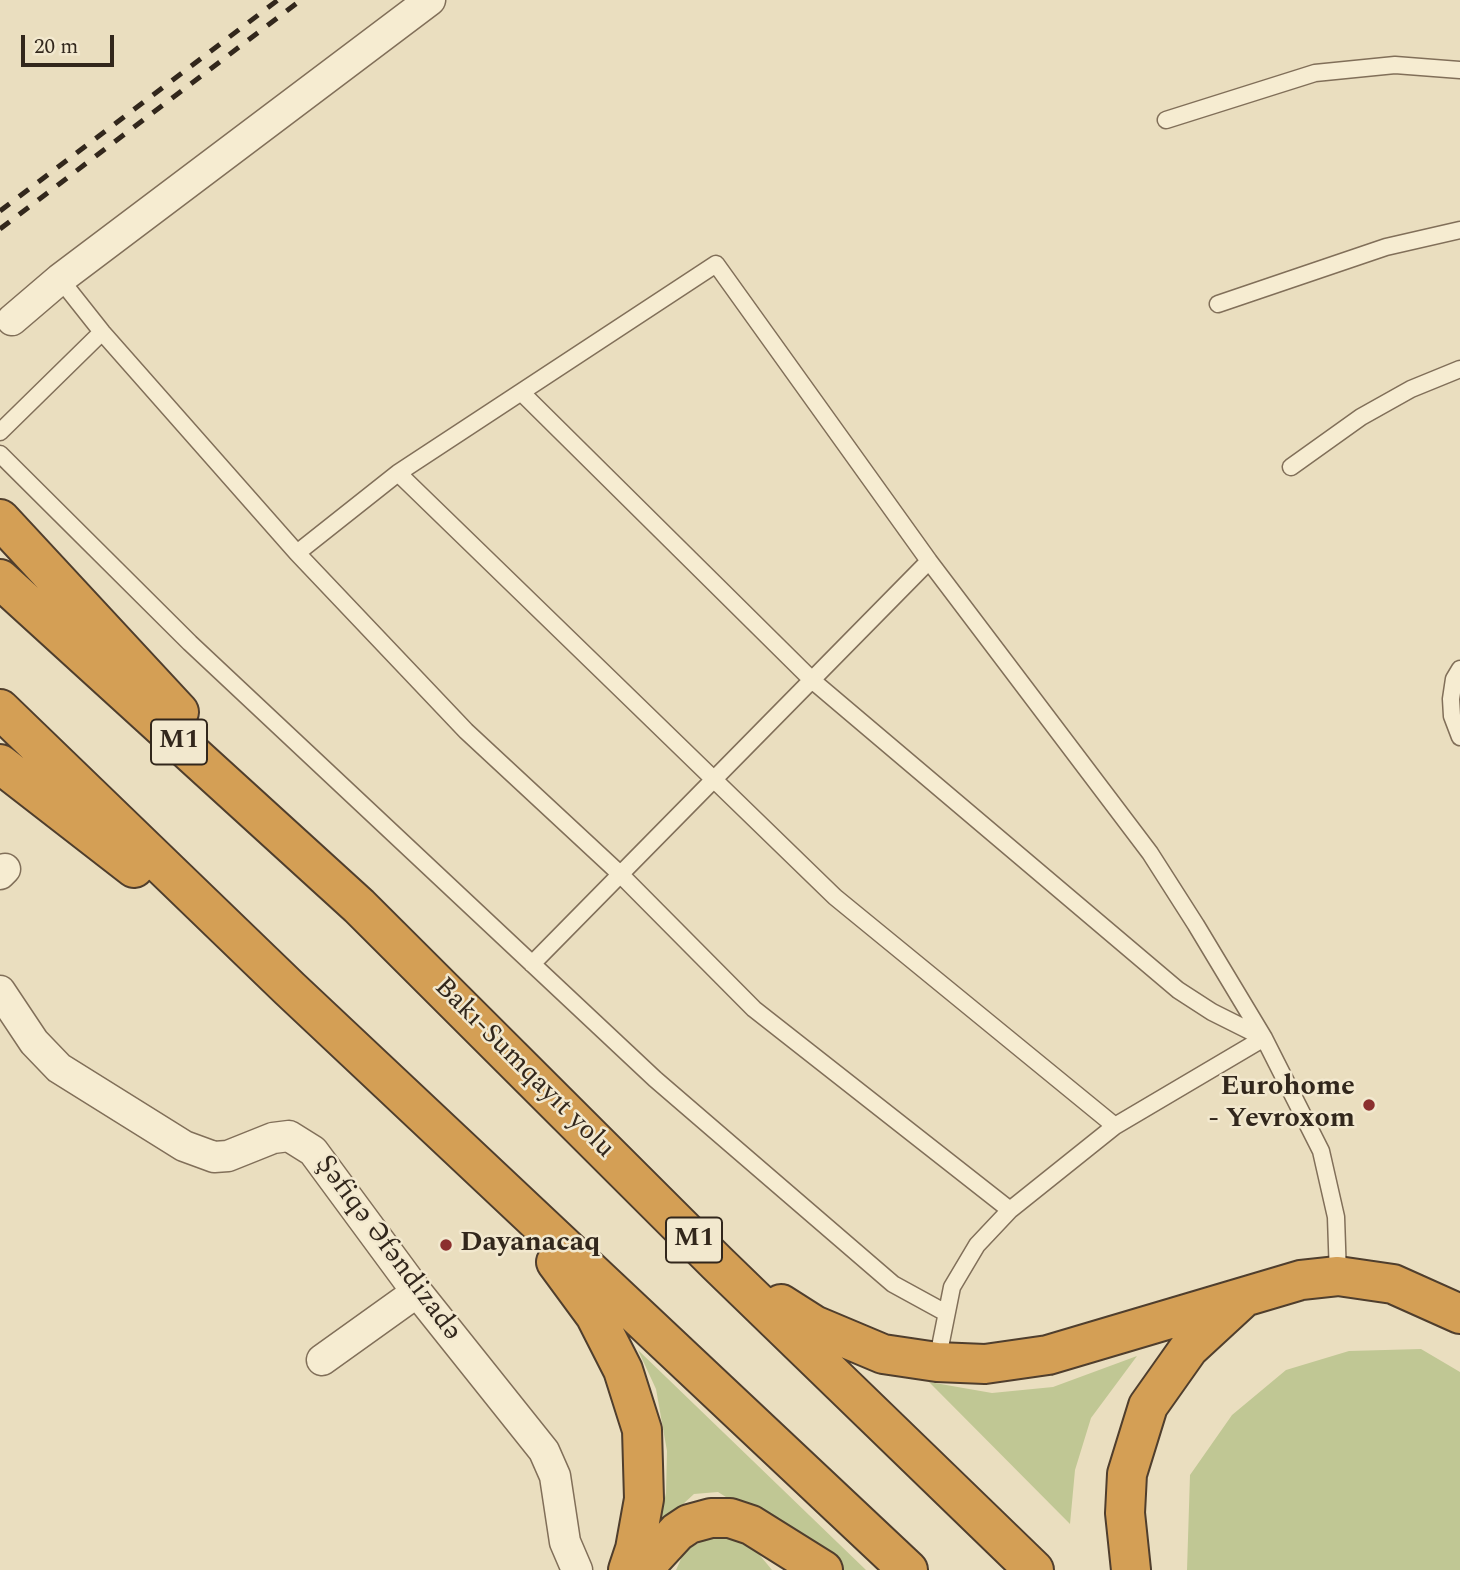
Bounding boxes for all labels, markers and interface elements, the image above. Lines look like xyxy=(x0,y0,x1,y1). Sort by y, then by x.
scale bar xyxy=(24,21,117,65)
text: 20 m xyxy=(34,31,78,63)
road number: M1 xyxy=(151,720,207,764)
street label: Bakı-Sumqayıt yolu xyxy=(426,972,620,1166)
place label: Eurohome - Yevroxom xyxy=(1208,1072,1355,1138)
marker: Eurohome - Yevroxom xyxy=(1361,1097,1377,1113)
street label: Şəfiqə Əfəndizadə xyxy=(306,1150,468,1348)
road number: M1 xyxy=(666,1218,722,1262)
place label: Dayanacaq xyxy=(460,1228,600,1262)
marker: Dayanacaq xyxy=(438,1237,454,1253)

